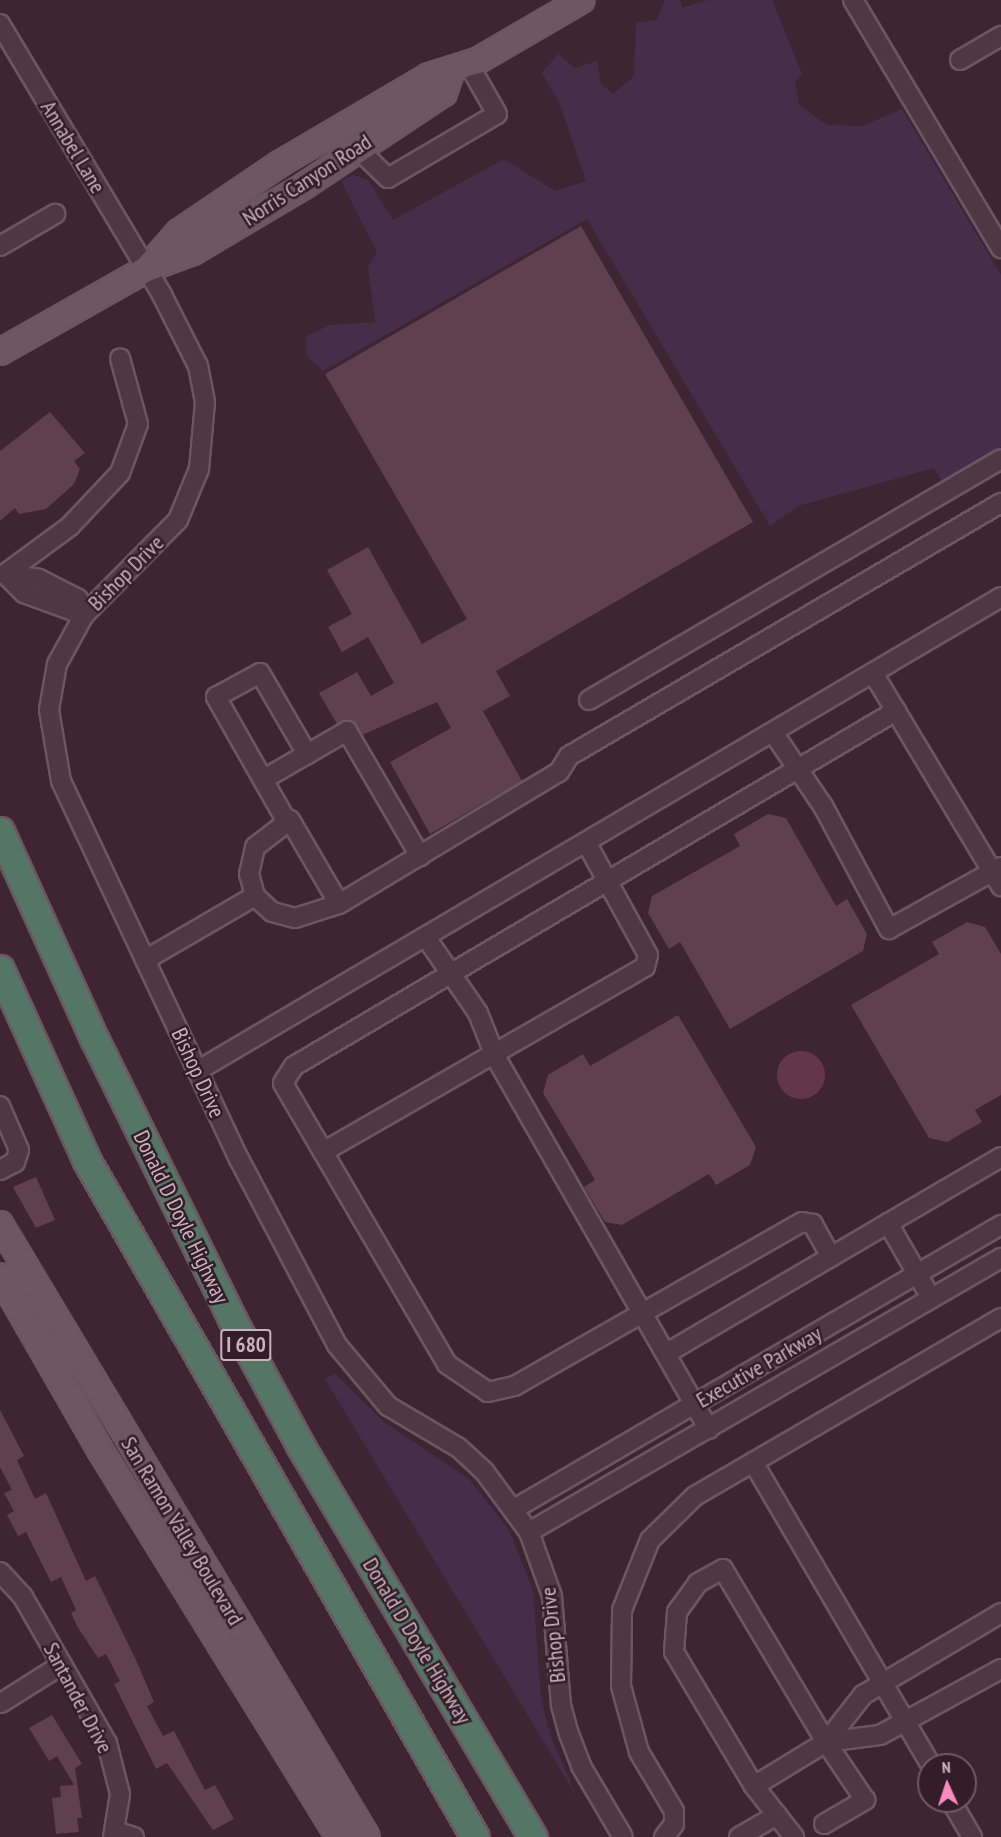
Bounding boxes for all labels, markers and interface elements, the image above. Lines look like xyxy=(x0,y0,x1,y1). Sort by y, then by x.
street label: Annabel Lane xyxy=(35,96,111,198)
street label: Norris Canyon Road xyxy=(238,129,376,231)
street label: Bishop Drive xyxy=(83,530,169,616)
street label: Bishop Drive xyxy=(166,1024,230,1122)
street label: Donald D Doyle Highway xyxy=(128,1126,234,1308)
street label: Executive Parkway xyxy=(692,1321,826,1413)
road number: I 680 xyxy=(219,1327,273,1363)
street label: San Ramon Valley Boulevard xyxy=(115,1432,249,1630)
street label: Donald D Doyle Highway xyxy=(357,1553,477,1729)
street label: Bishop Drive xyxy=(535,1586,571,1684)
street label: Santander Drive xyxy=(38,1638,118,1758)
north arrow xyxy=(917,1753,977,1813)
text: N xyxy=(941,1757,951,1777)

